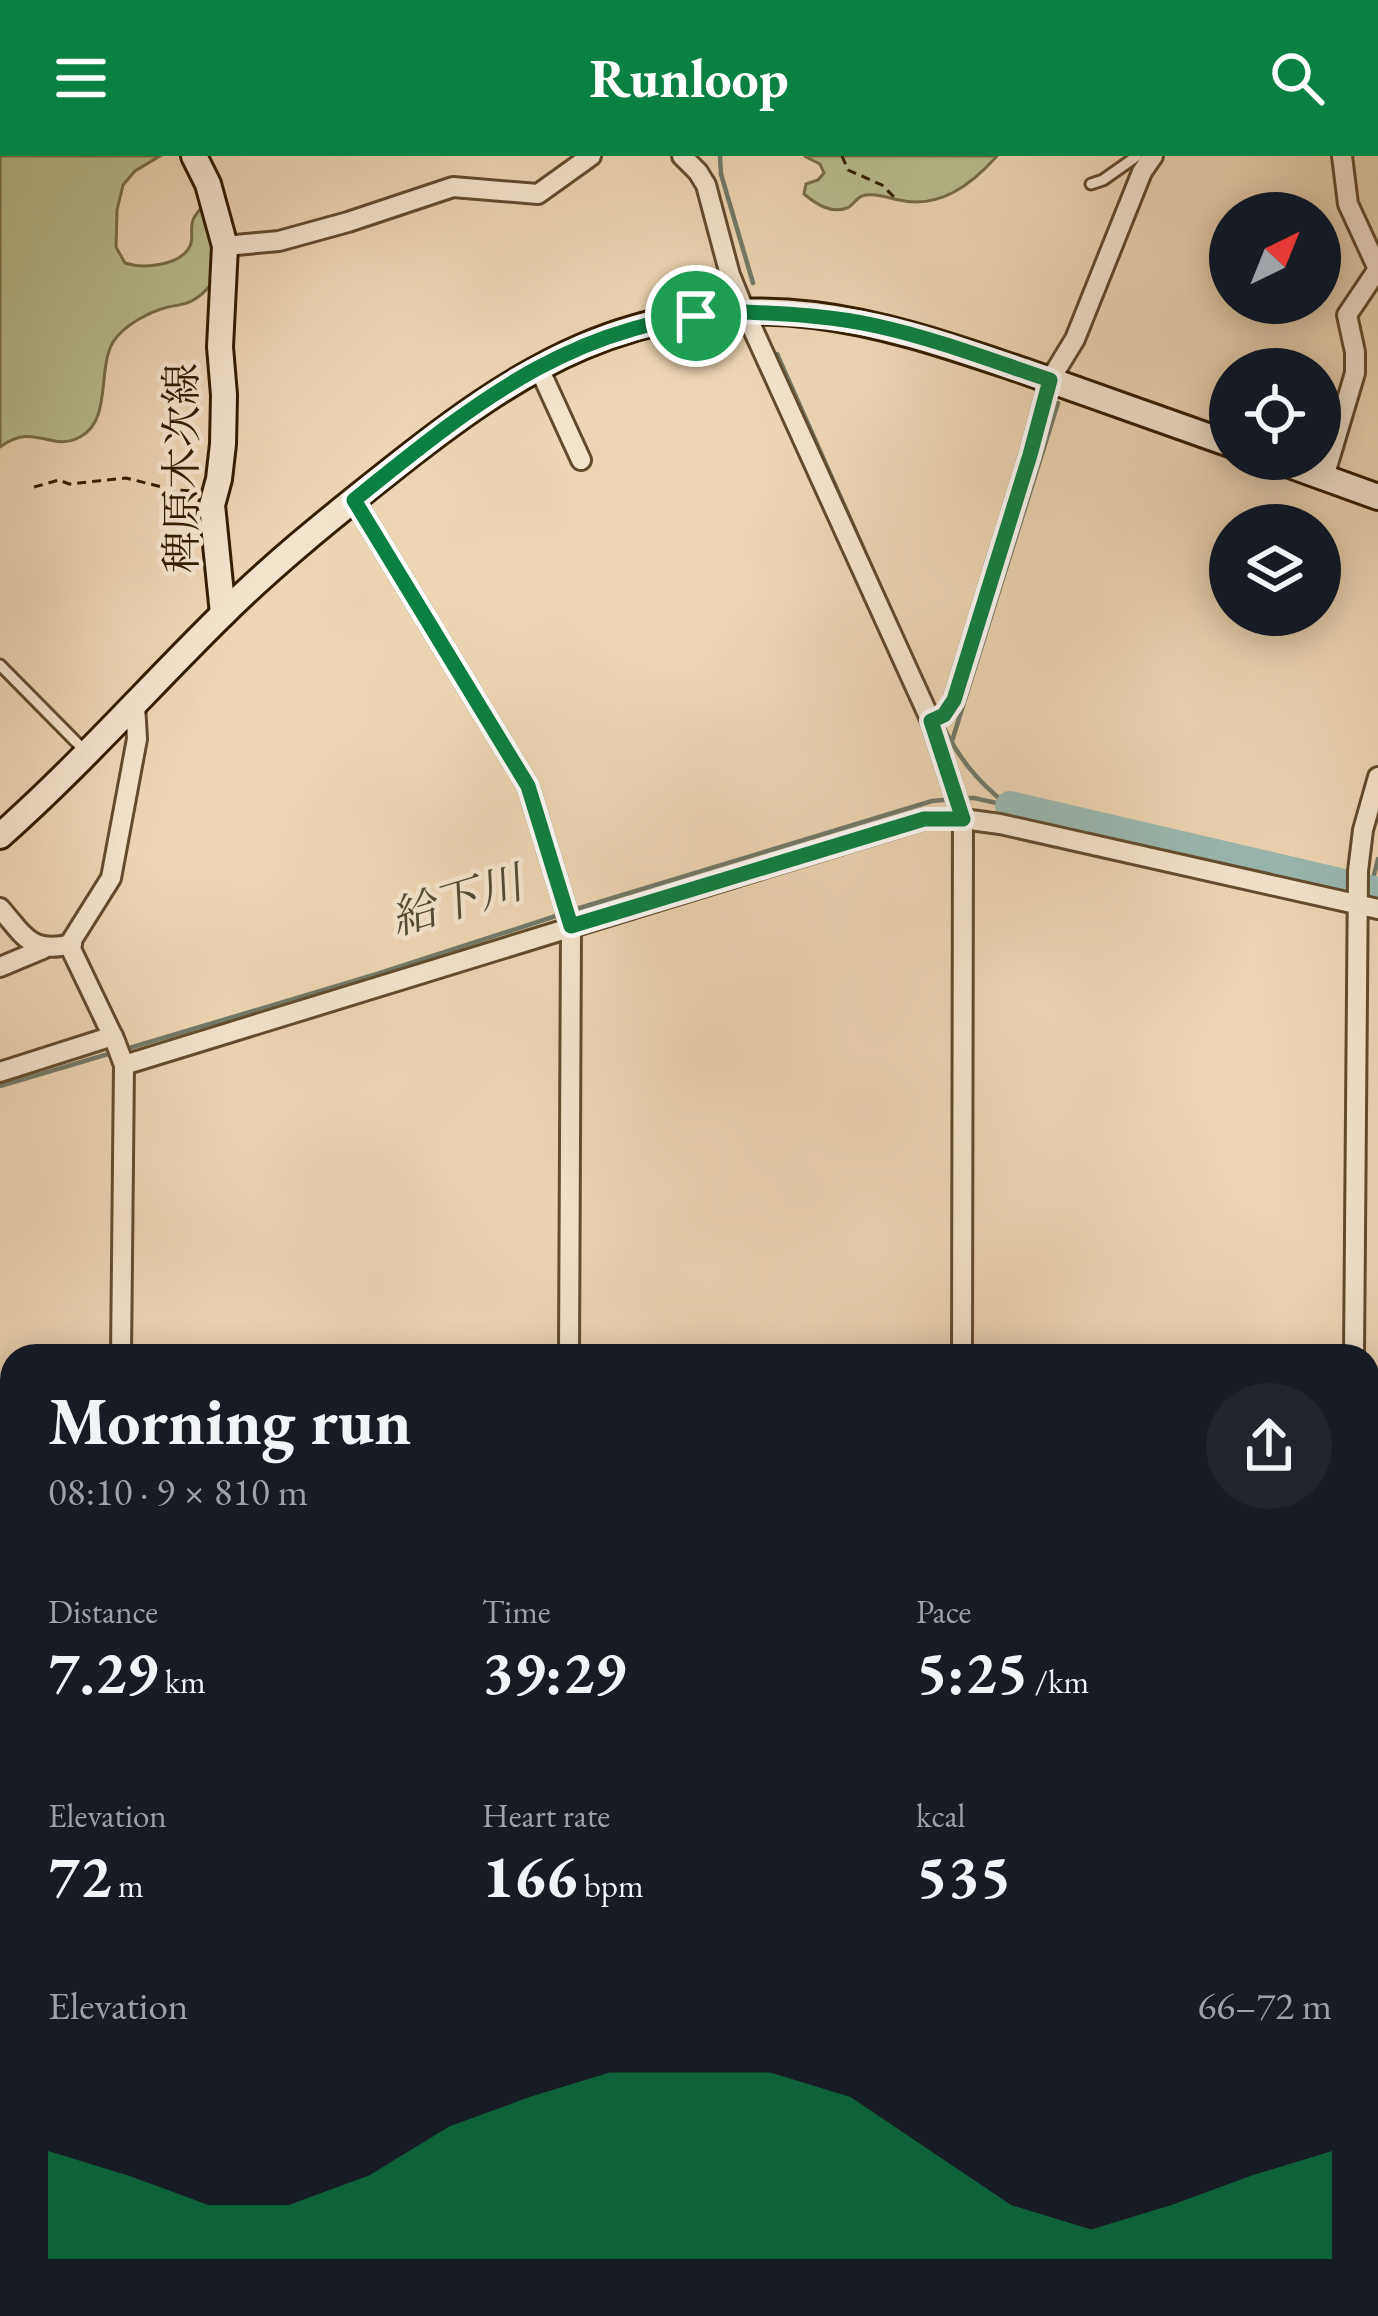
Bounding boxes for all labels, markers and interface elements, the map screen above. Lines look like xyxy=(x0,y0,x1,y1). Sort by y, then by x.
text: Runloop xyxy=(589,43,789,113)
icon: menu xyxy=(48,45,114,111)
icon: search xyxy=(1264,45,1330,111)
north arrow xyxy=(1209,192,1341,324)
map controls xyxy=(1209,192,1341,636)
pin xyxy=(645,265,747,367)
icon: arrive xyxy=(663,283,729,349)
button: locate xyxy=(1209,348,1341,480)
street label: 稗原木次線 xyxy=(154,363,209,573)
button: layers xyxy=(1209,504,1341,636)
water label: 給下川 xyxy=(383,851,534,947)
text: Morning run xyxy=(48,1378,412,1464)
button: share xyxy=(1206,1383,1332,1509)
text: 08:10 · 9 × 810 m xyxy=(48,1466,308,1517)
text: Distance xyxy=(48,1590,158,1633)
text: Time xyxy=(482,1590,551,1633)
text: Pace xyxy=(916,1590,971,1633)
text: 7.29 xyxy=(48,1633,158,1711)
text: 39:29 xyxy=(482,1633,626,1711)
text: 5:25 xyxy=(916,1633,1028,1711)
text: km xyxy=(158,1660,206,1703)
text: /km xyxy=(1028,1660,1089,1703)
text: Elevation xyxy=(48,1794,167,1837)
text: Heart rate xyxy=(482,1794,610,1837)
text: kcal xyxy=(916,1794,966,1837)
text: 72 xyxy=(48,1837,111,1915)
text: 166 xyxy=(482,1837,577,1915)
text: 535 xyxy=(916,1837,1011,1915)
text: m xyxy=(111,1864,144,1907)
text: bpm xyxy=(577,1864,644,1907)
text: Elevation xyxy=(48,1980,188,2031)
text: 66–72 m xyxy=(1198,1980,1332,2031)

